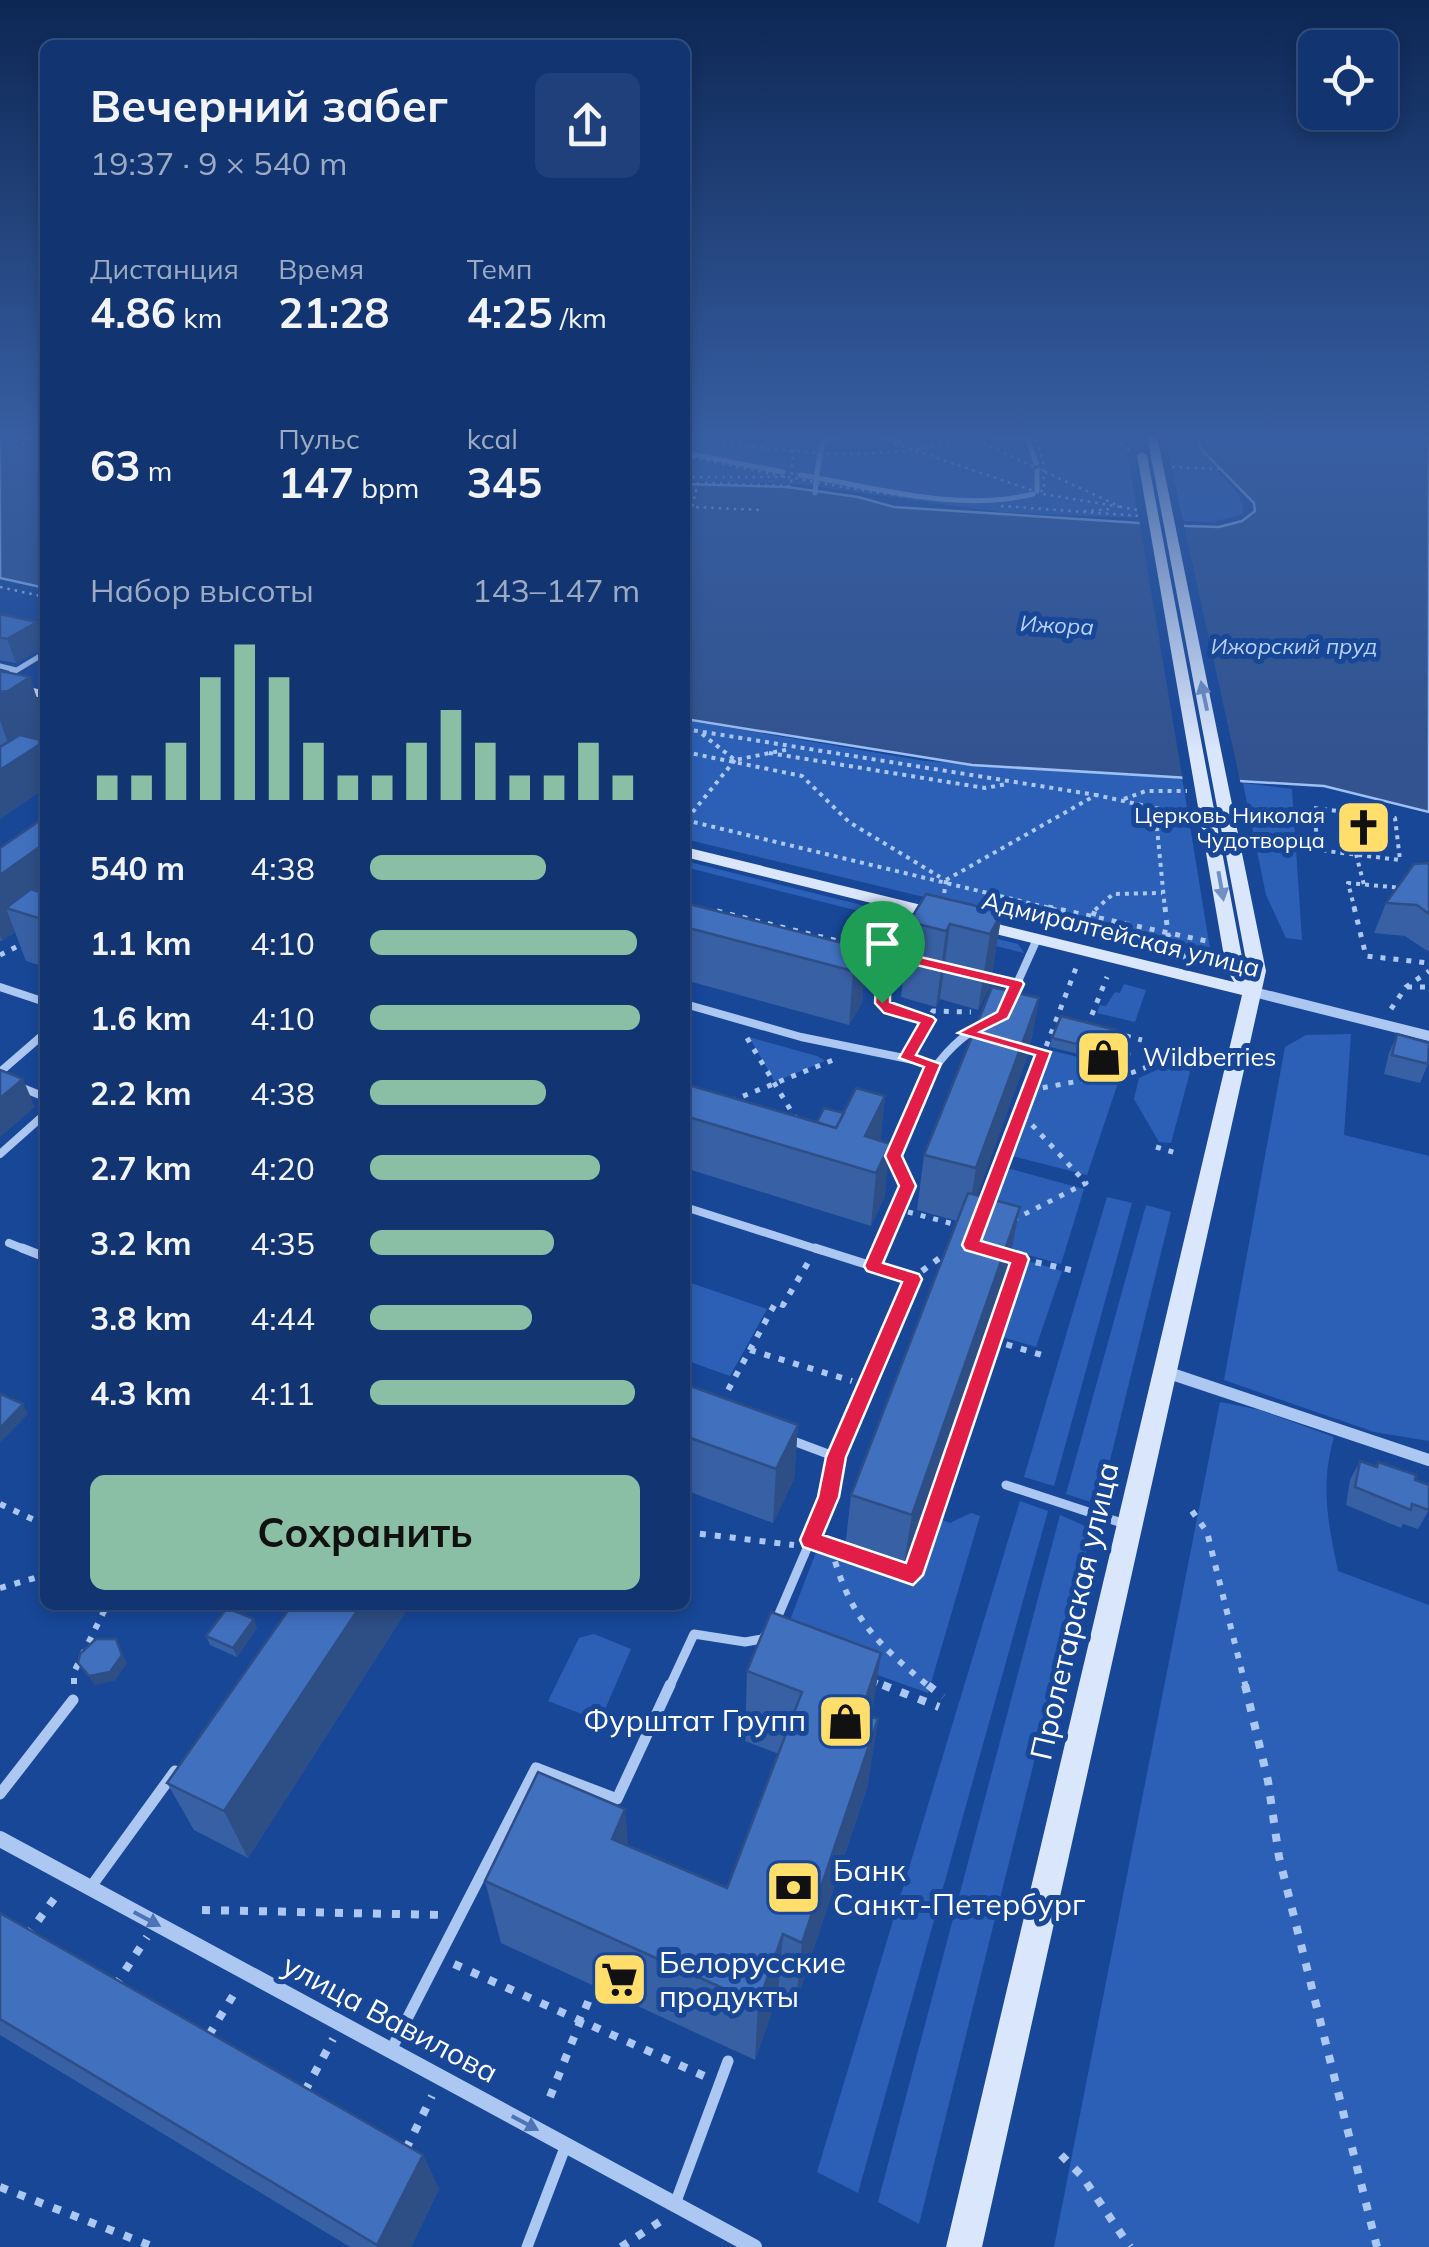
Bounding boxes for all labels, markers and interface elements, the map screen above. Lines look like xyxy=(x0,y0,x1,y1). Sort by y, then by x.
map controls xyxy=(1298,30,1398,130)
button: locate xyxy=(1298,30,1398,130)
button: share xyxy=(535,73,640,178)
text: Вечерний забег xyxy=(90,77,448,133)
text: 19:37 · 9 × 540 m xyxy=(90,143,347,183)
text: Дистанция xyxy=(90,251,239,286)
text: Время xyxy=(278,251,364,286)
text: Темп xyxy=(467,251,532,286)
text: 4.86 xyxy=(90,286,176,339)
text: 21:28 xyxy=(278,286,390,339)
text: 4:25 xyxy=(467,286,553,339)
text: km xyxy=(176,300,222,335)
text: /km xyxy=(553,300,607,335)
text: Пульс xyxy=(278,421,360,456)
text: kcal xyxy=(467,421,518,456)
text: 63 xyxy=(90,439,140,492)
text: m xyxy=(140,453,172,488)
text: 147 xyxy=(278,456,354,509)
text: 345 xyxy=(467,456,542,509)
text: bpm xyxy=(354,470,419,505)
text: Набор высоты xyxy=(90,570,314,610)
text: 143–147 m xyxy=(472,570,640,610)
water label: Ижора xyxy=(1019,609,1095,641)
water label: Ижорский пруд xyxy=(1211,632,1377,660)
one-way arrow xyxy=(1196,680,1212,711)
church icon: Церковь Николая Чудотворца xyxy=(1334,798,1394,858)
place label: Церковь Николая Чудотворца xyxy=(1134,801,1325,854)
text: 540 m xyxy=(90,848,185,888)
text: 4:38 xyxy=(250,848,315,888)
one-way arrow xyxy=(1214,870,1230,901)
street label: Адмиралтейская улица xyxy=(979,884,1263,983)
pin xyxy=(840,901,925,1004)
icon: arrive xyxy=(855,916,910,971)
text: 1.1 km xyxy=(90,923,192,963)
text: 4:10 xyxy=(250,923,315,963)
text: 1.6 km xyxy=(90,998,192,1038)
text: 4:10 xyxy=(250,998,315,1038)
shop icon: Wildberries xyxy=(1074,1027,1134,1087)
place label: Wildberries xyxy=(1143,1041,1276,1072)
text: 2.2 km xyxy=(90,1073,192,1113)
text: 4:38 xyxy=(250,1073,315,1113)
text: 2.7 km xyxy=(90,1148,192,1188)
text: 4:20 xyxy=(250,1148,315,1188)
text: 3.2 km xyxy=(90,1223,192,1263)
text: 4:35 xyxy=(250,1223,315,1263)
text: 3.8 km xyxy=(90,1298,192,1338)
text: 4:44 xyxy=(250,1298,315,1338)
text: 4.3 km xyxy=(90,1373,192,1413)
text: 4:11 xyxy=(250,1373,315,1413)
street label: Пролетарская улица xyxy=(1021,1458,1127,1763)
button: Сохранить xyxy=(90,1475,640,1590)
shop icon: Фурштат Групп xyxy=(815,1691,875,1751)
place label: Фурштат Групп xyxy=(583,1701,806,1739)
place label: Банк Санкт-Петербург xyxy=(833,1851,1085,1923)
bank icon: Банк Санкт-Петербург xyxy=(764,1858,824,1918)
one-way arrow xyxy=(133,1910,162,1927)
place label: Белорусские продукты xyxy=(659,1943,846,2015)
street label: улица Вавилова xyxy=(276,1945,505,2091)
supermarket icon: Белорусские продукты xyxy=(590,1950,650,2010)
one-way arrow xyxy=(511,2115,540,2132)

